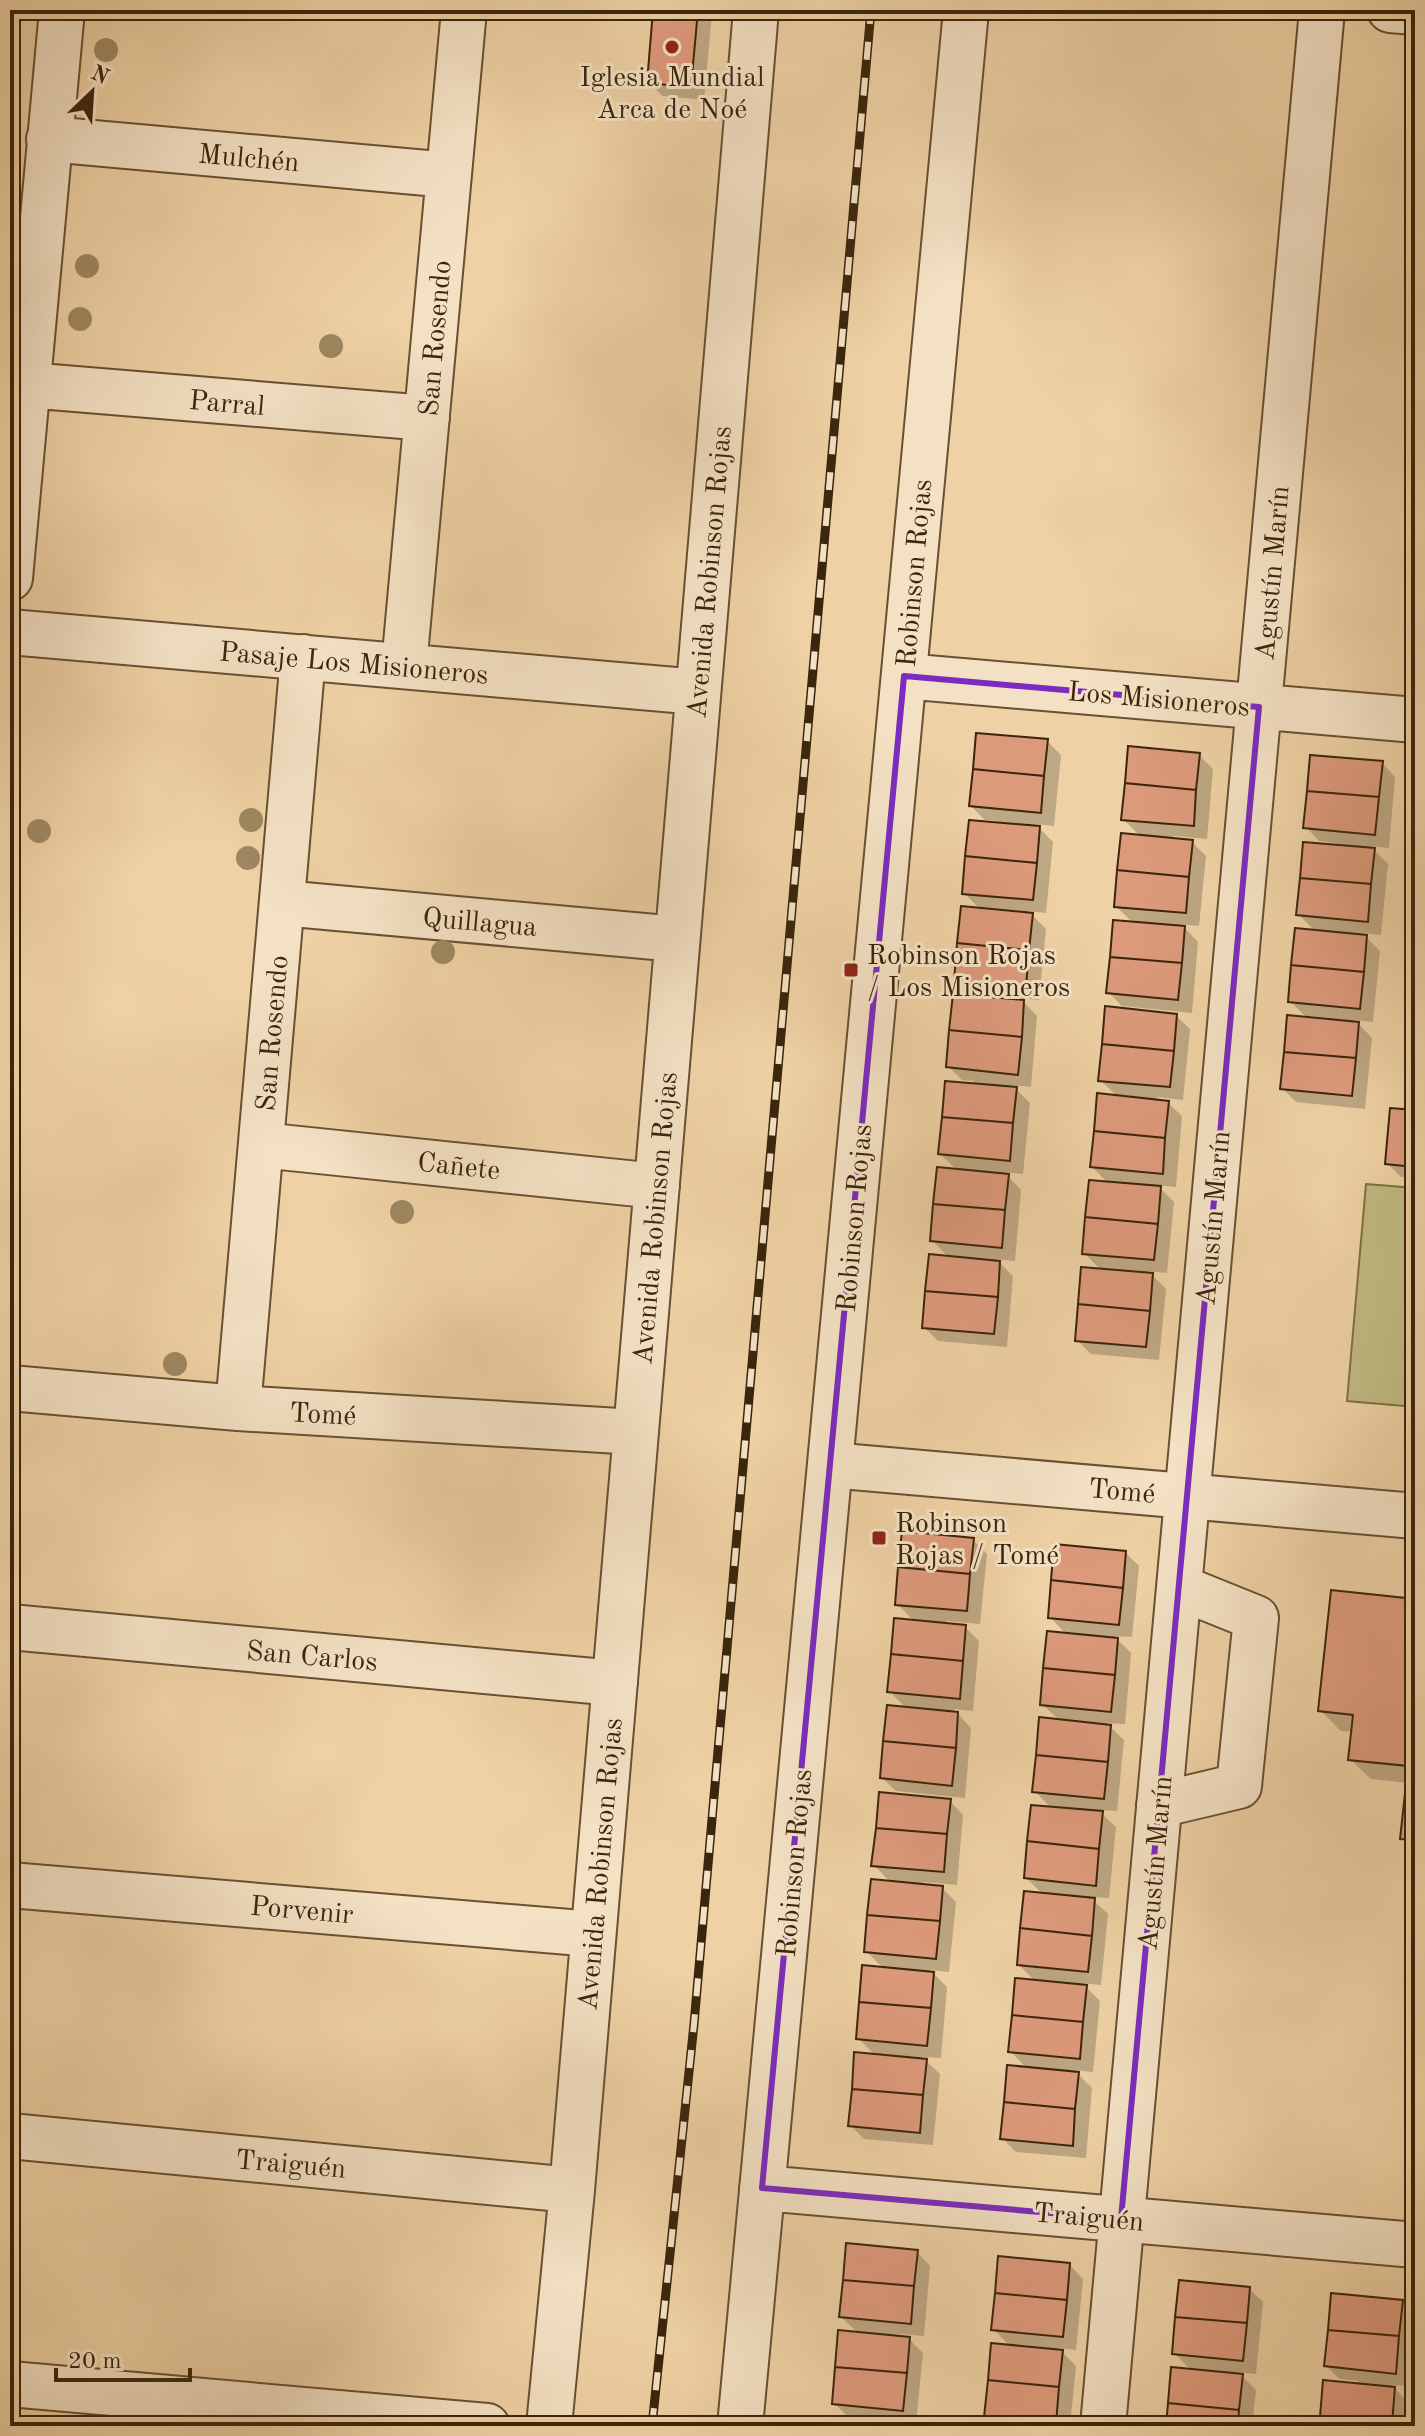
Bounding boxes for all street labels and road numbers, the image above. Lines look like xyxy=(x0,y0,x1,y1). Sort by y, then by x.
street label: Mulchén xyxy=(197,142,300,178)
street label: San Rosendo xyxy=(416,259,458,418)
street label: Parral xyxy=(188,388,266,422)
street label: Avenida Robinson Rojas xyxy=(684,425,738,720)
street label: Robinson Rojas xyxy=(894,478,938,669)
street label: Agustín Marín xyxy=(1252,485,1296,662)
street label: Pasaje Los Misioneros xyxy=(218,639,489,691)
street label: Los Misioneros xyxy=(1066,679,1251,723)
street label: Quillagua xyxy=(421,905,538,943)
street label: San Rosendo xyxy=(253,954,295,1113)
street label: Avenida Robinson Rojas xyxy=(630,1071,684,1366)
street label: Robinson Rojas xyxy=(834,1123,878,1314)
street label: Agustín Marín xyxy=(1193,1130,1237,1307)
street label: Cañete xyxy=(416,1150,502,1186)
street label: Tomé xyxy=(289,1400,357,1432)
street label: Tomé xyxy=(1087,1476,1156,1510)
street label: San Carlos xyxy=(245,1638,379,1678)
street label: Avenida Robinson Rojas xyxy=(575,1717,629,2012)
street label: Robinson Rojas xyxy=(774,1768,818,1959)
street label: Agustín Marín xyxy=(1135,1775,1179,1952)
street label: Porvenir xyxy=(249,1894,355,1930)
street label: Traiguén xyxy=(234,2147,347,2185)
street label: Traiguén xyxy=(1032,2200,1145,2238)

